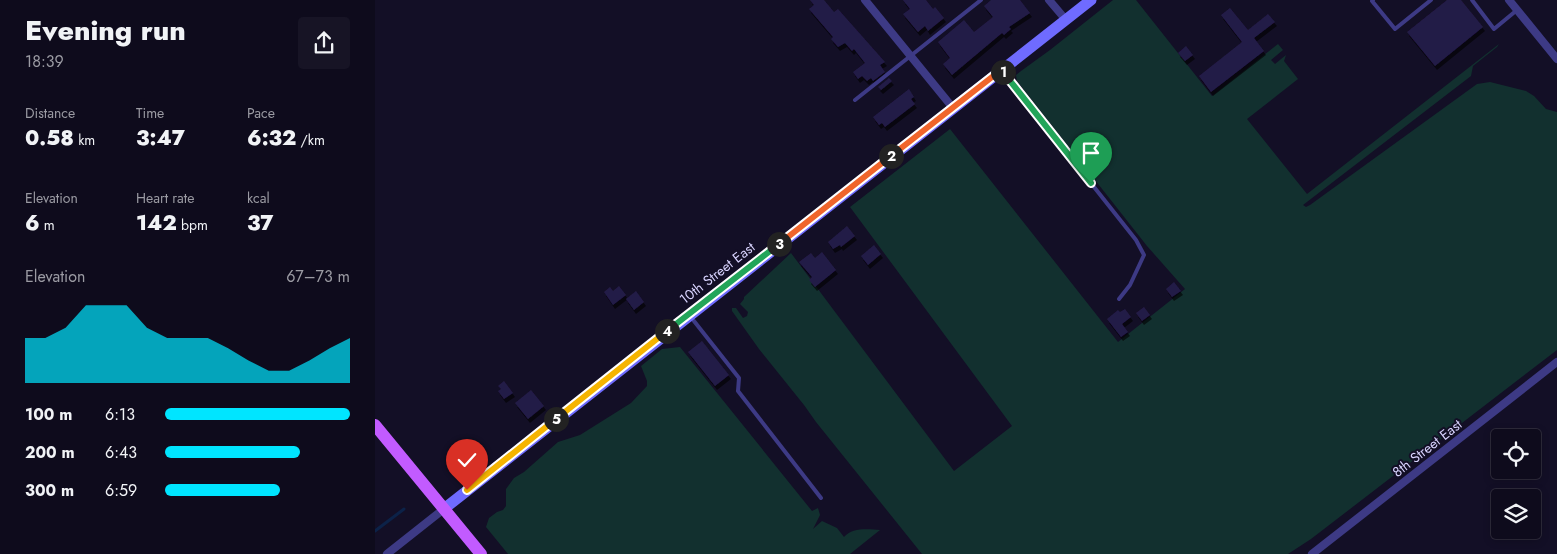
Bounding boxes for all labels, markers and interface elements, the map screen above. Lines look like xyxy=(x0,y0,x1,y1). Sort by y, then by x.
text: Evening run xyxy=(25,10,186,51)
button: share xyxy=(298,17,350,69)
text: 18:39 xyxy=(25,50,64,73)
pin: 1 xyxy=(991,60,1015,84)
text: 1 xyxy=(1000,62,1007,82)
text: Distance xyxy=(25,103,75,123)
text: Time xyxy=(136,103,164,123)
text: Pace xyxy=(247,103,275,123)
text: 0.58 xyxy=(25,123,74,153)
text: 3:47 xyxy=(136,123,185,153)
text: 6:32 xyxy=(247,123,296,153)
text: km xyxy=(74,130,95,150)
text: /km xyxy=(296,130,325,150)
pin xyxy=(1070,132,1112,183)
icon: arrive xyxy=(1077,139,1105,167)
pin: 2 xyxy=(879,144,903,168)
text: 2 xyxy=(887,146,896,166)
text: Elevation xyxy=(25,188,78,208)
text: Heart rate xyxy=(136,188,194,208)
text: kcal xyxy=(247,188,270,208)
text: 6 xyxy=(25,208,40,238)
text: 142 xyxy=(136,208,177,238)
text: 37 xyxy=(247,208,273,238)
text: m xyxy=(40,215,55,235)
text: bpm xyxy=(177,215,208,235)
pin: 3 xyxy=(767,232,791,256)
text: 3 xyxy=(775,234,784,254)
street label: 10th Street East xyxy=(675,237,759,309)
text: Elevation xyxy=(25,265,85,288)
text: 67–73 m xyxy=(286,265,350,288)
pin: 4 xyxy=(655,318,679,344)
text: 4 xyxy=(663,321,672,341)
text: 100 m xyxy=(25,403,72,426)
text: 6:13 xyxy=(105,403,135,426)
pin: 5 xyxy=(543,406,569,432)
text: 5 xyxy=(552,409,561,429)
street label: 8th Street East xyxy=(1388,414,1467,482)
map controls xyxy=(1491,429,1541,539)
button: locate xyxy=(1491,429,1541,479)
pin xyxy=(446,439,488,490)
text: 200 m xyxy=(25,441,75,464)
text: 6:43 xyxy=(105,441,137,464)
icon: check xyxy=(453,446,481,474)
text: 300 m xyxy=(25,479,74,502)
text: 6:59 xyxy=(105,479,137,502)
button: layers xyxy=(1491,489,1541,539)

